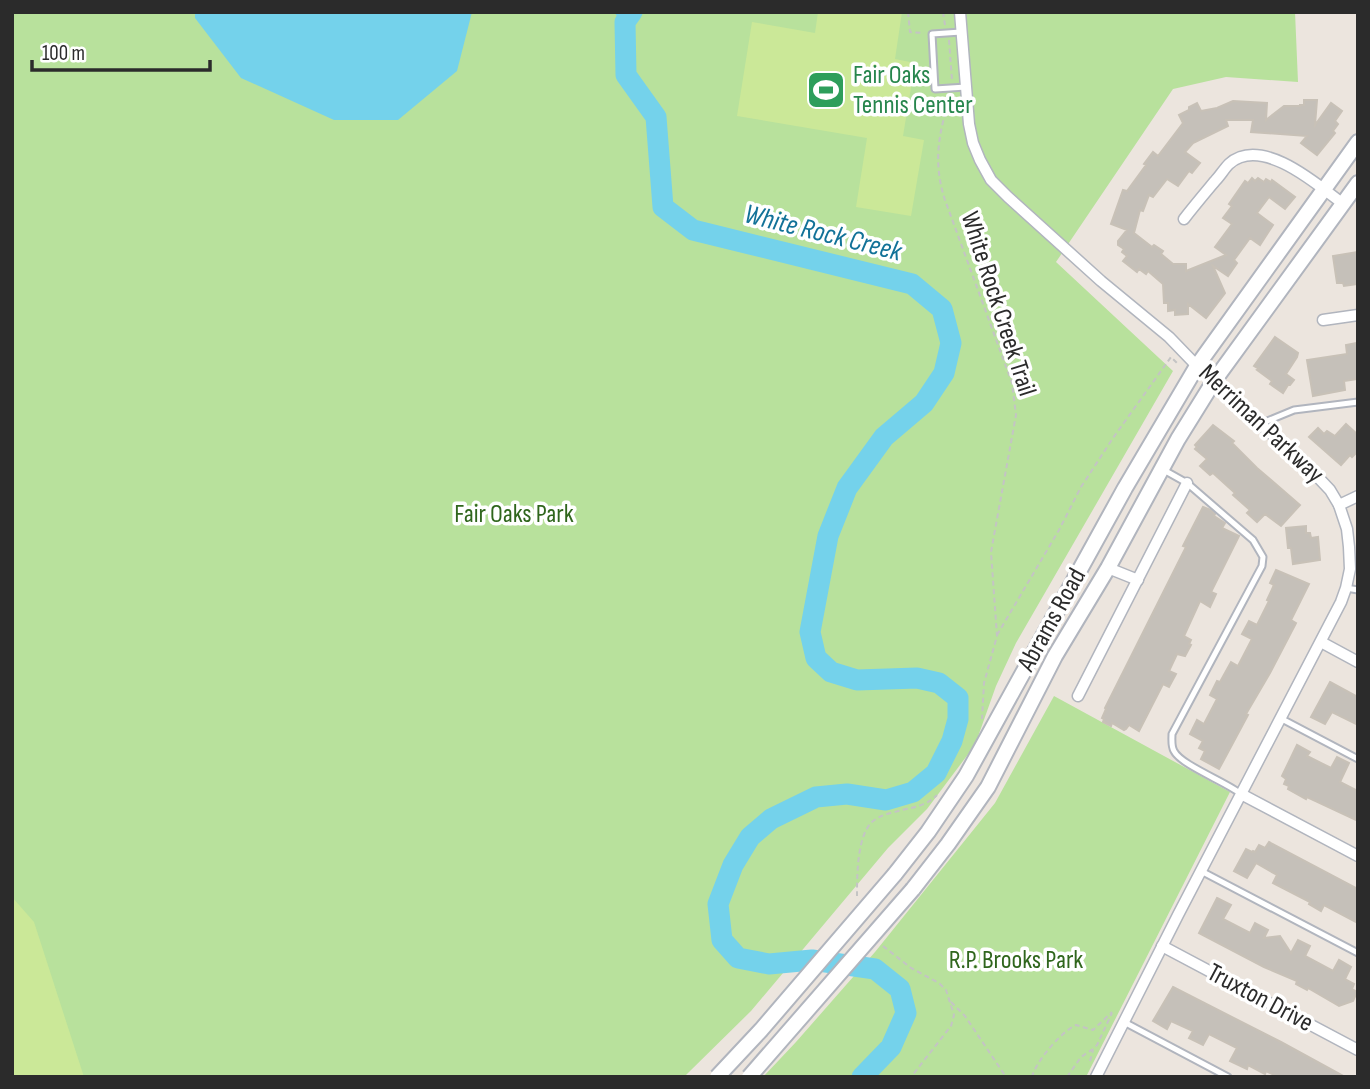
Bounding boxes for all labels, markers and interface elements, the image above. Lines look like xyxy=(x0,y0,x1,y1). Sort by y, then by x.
scale bar xyxy=(32,28,210,72)
text: 100 m xyxy=(42,41,85,66)
place label: Fair Oaks Tennis Center xyxy=(853,60,973,121)
sports icon: Fair Oaks Tennis Center xyxy=(805,69,847,111)
water label: White Rock Creek xyxy=(741,198,906,269)
street label: White Rock Creek Trail xyxy=(954,208,1042,400)
street label: Merriman Parkway xyxy=(1192,358,1330,490)
park label: Fair Oaks Park xyxy=(454,499,574,530)
street label: Abrams Road xyxy=(1011,563,1093,678)
park label: R.P. Brooks Park xyxy=(949,945,1083,976)
street label: Truxton Drive xyxy=(1202,957,1318,1039)

